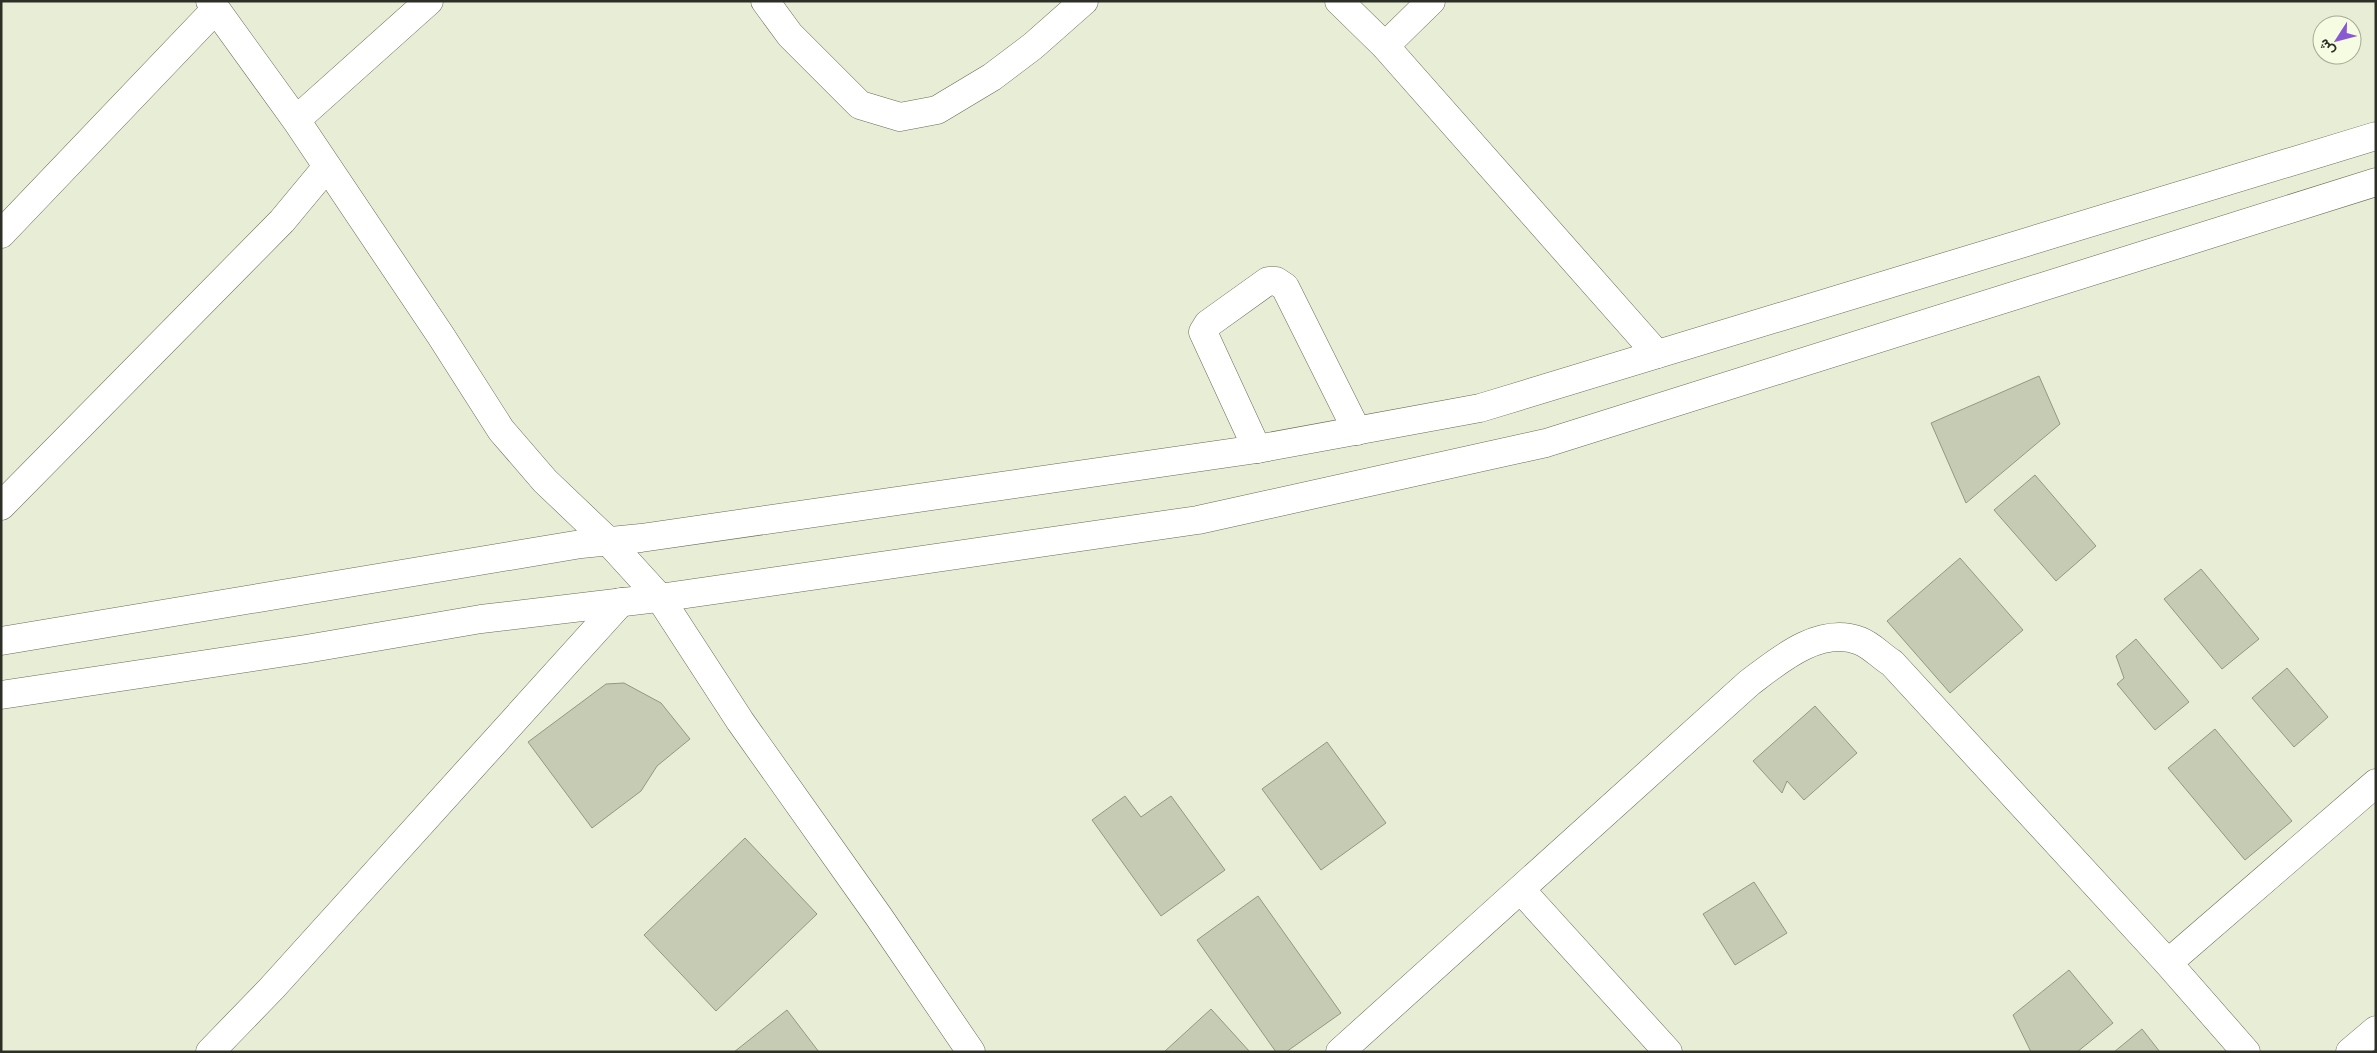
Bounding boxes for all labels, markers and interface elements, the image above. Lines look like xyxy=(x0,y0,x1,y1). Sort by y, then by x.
north arrow xyxy=(2312,15,2362,65)
text: ش xyxy=(2313,35,2339,60)

